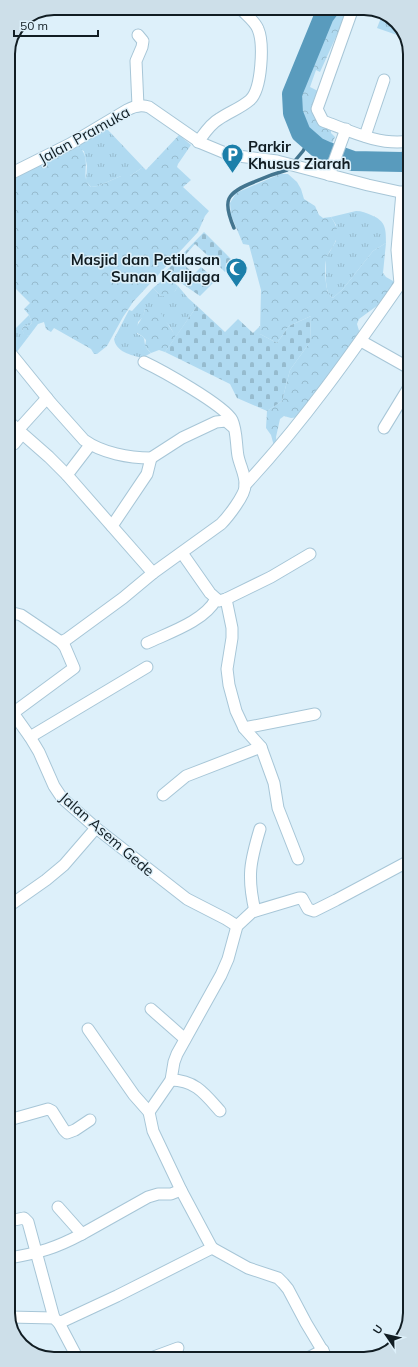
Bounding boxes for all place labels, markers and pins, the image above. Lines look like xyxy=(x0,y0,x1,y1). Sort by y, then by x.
place label: Parkir Khusus Ziarah xyxy=(248,137,351,173)
parking icon: Parkir Khusus Ziarah xyxy=(219,142,245,175)
place label: Masjid dan Petilasan Sunan Kalijaga xyxy=(71,250,220,286)
mosque icon: Masjid dan Petilasan Sunan Kalijaga xyxy=(223,255,249,288)

